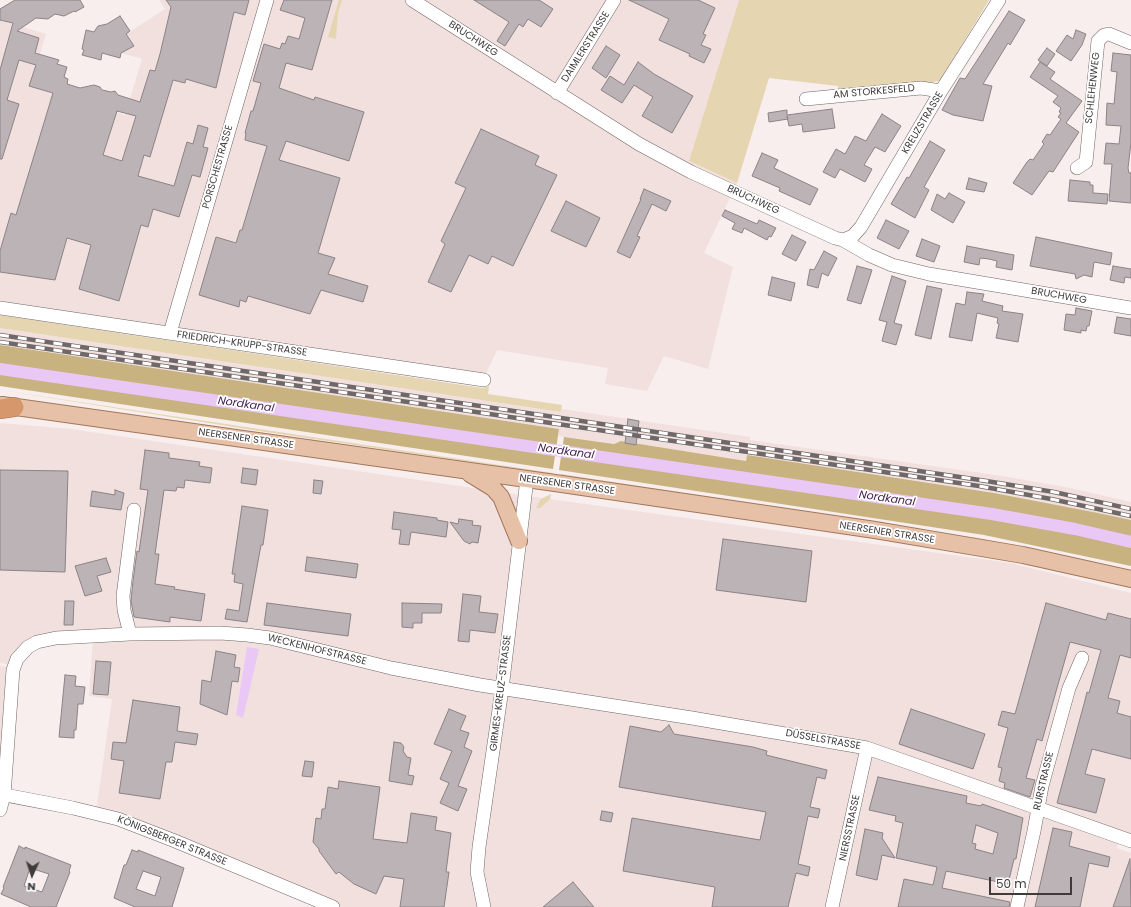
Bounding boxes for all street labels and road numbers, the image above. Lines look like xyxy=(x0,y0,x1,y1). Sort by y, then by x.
street label: DAIMLERSTRASSE xyxy=(559,9,613,85)
street label: BRUCHWEG xyxy=(446,19,500,59)
street label: SCHLEHENWEG xyxy=(1083,52,1103,124)
street label: AM STORKESFELD xyxy=(833,82,915,102)
street label: KREUZSTRASSE xyxy=(900,90,946,156)
street label: PORSCHESTRASSE xyxy=(200,124,236,210)
street label: BRUCHWEG xyxy=(725,183,781,217)
street label: BRUCHWEG xyxy=(1030,285,1088,307)
street label: FRIEDRICH-KRUPP-STRASSE xyxy=(176,329,308,359)
street label: NEERSENER STRASSE xyxy=(198,426,294,452)
street label: NEERSENER STRASSE xyxy=(519,472,615,498)
street label: NEERSENER STRASSE xyxy=(839,520,935,546)
street label: WECKENHOFSTRASSE xyxy=(266,632,368,668)
street label: GIRMES-KREUZ-STRASSE xyxy=(488,634,514,752)
street label: DÜSSELSTRASSE xyxy=(785,727,861,753)
street label: RURSTRASSE xyxy=(1031,750,1057,812)
street label: NIERSSTRASSE xyxy=(837,794,863,862)
street label: KÖNIGSBERGER STRASSE xyxy=(116,814,228,868)

